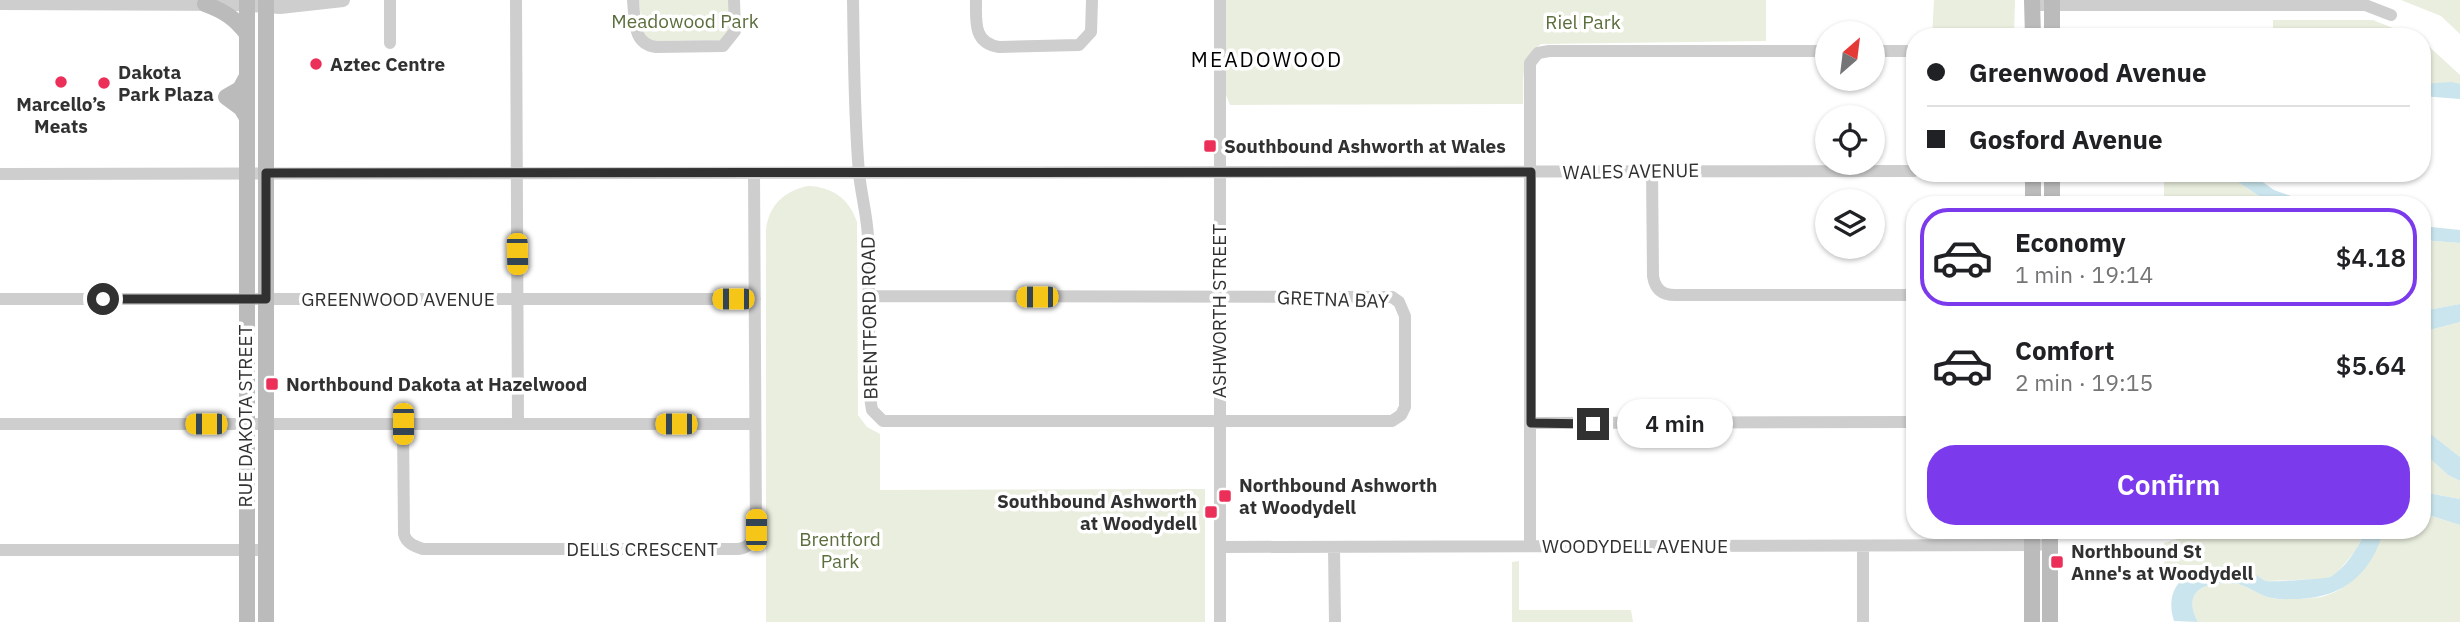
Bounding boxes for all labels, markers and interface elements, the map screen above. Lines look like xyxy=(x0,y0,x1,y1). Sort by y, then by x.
park label: Meadowood Park xyxy=(611,9,759,33)
park label: Riel Park xyxy=(1545,10,1621,34)
north arrow xyxy=(1815,21,1885,91)
map controls xyxy=(1815,21,1885,259)
district label: MEADOWOOD xyxy=(1191,45,1343,73)
place label: Aztec Centre xyxy=(330,52,445,76)
text: Greenwood Avenue xyxy=(1969,55,2207,89)
marker: Aztec Centre xyxy=(308,56,324,72)
place label: Dakota Park Plaza xyxy=(118,60,214,106)
marker: Marcello’s Meats xyxy=(53,74,69,90)
marker: Dakota Park Plaza xyxy=(96,75,112,91)
place label: Marcello’s Meats xyxy=(16,92,106,138)
button: locate xyxy=(1815,105,1885,175)
text: Gosford Avenue xyxy=(1969,122,2163,156)
place label: Southbound Ashworth at Wales xyxy=(1224,134,1506,158)
marker: Southbound Ashworth at Wales xyxy=(1202,138,1218,154)
street label: WALES AVENUE xyxy=(1563,158,1699,184)
button: layers xyxy=(1815,189,1885,259)
street label: ASHWORTH STREET xyxy=(1207,224,1231,398)
text: Economy xyxy=(2015,225,2126,259)
icon: car xyxy=(1931,226,1994,289)
car xyxy=(507,233,528,275)
street label: BRENTFORD ROAD xyxy=(856,236,882,400)
text: $4.18 xyxy=(2336,240,2406,274)
text: 1 min · 19:14 xyxy=(2015,259,2153,289)
route start xyxy=(87,283,119,315)
street label: GRETNA BAY xyxy=(1277,285,1390,313)
street label: GREENWOOD AVENUE xyxy=(301,287,495,311)
car xyxy=(1017,287,1059,308)
car xyxy=(713,289,755,310)
street label: RUE DAKOTA STREET xyxy=(233,324,257,507)
text: Comfort xyxy=(2015,333,2114,367)
icon: car xyxy=(1931,334,1994,397)
text: $5.64 xyxy=(2336,348,2406,382)
text: 2 min · 19:15 xyxy=(2015,367,2153,397)
place label: Northbound Dakota at Hazelwood xyxy=(286,372,587,396)
marker: Northbound Dakota at Hazelwood xyxy=(264,376,280,392)
callout: 4 min xyxy=(1618,400,1733,448)
car xyxy=(393,403,414,445)
route end xyxy=(1577,408,1609,440)
text: 4 min xyxy=(1645,408,1705,438)
car xyxy=(186,414,228,435)
car xyxy=(656,414,698,435)
button: Confirm xyxy=(1927,445,2410,525)
place label: Northbound Ashworth at Woodydell xyxy=(1239,473,1437,519)
marker: Northbound Ashworth at Woodydell xyxy=(1217,488,1233,504)
place label: Southbound Ashworth at Woodydell xyxy=(997,489,1197,535)
marker: Southbound Ashworth at Woodydell xyxy=(1203,504,1219,520)
car xyxy=(746,509,767,551)
park label: Brentford Park xyxy=(799,527,881,573)
street label: WOODYDELL AVENUE xyxy=(1542,534,1728,558)
street label: DELLS CRESCENT xyxy=(566,537,718,561)
place label: Northbound St Anne's at Woodydell xyxy=(2071,539,2253,585)
marker: Northbound St Anne's at Woodydell xyxy=(2049,554,2065,570)

